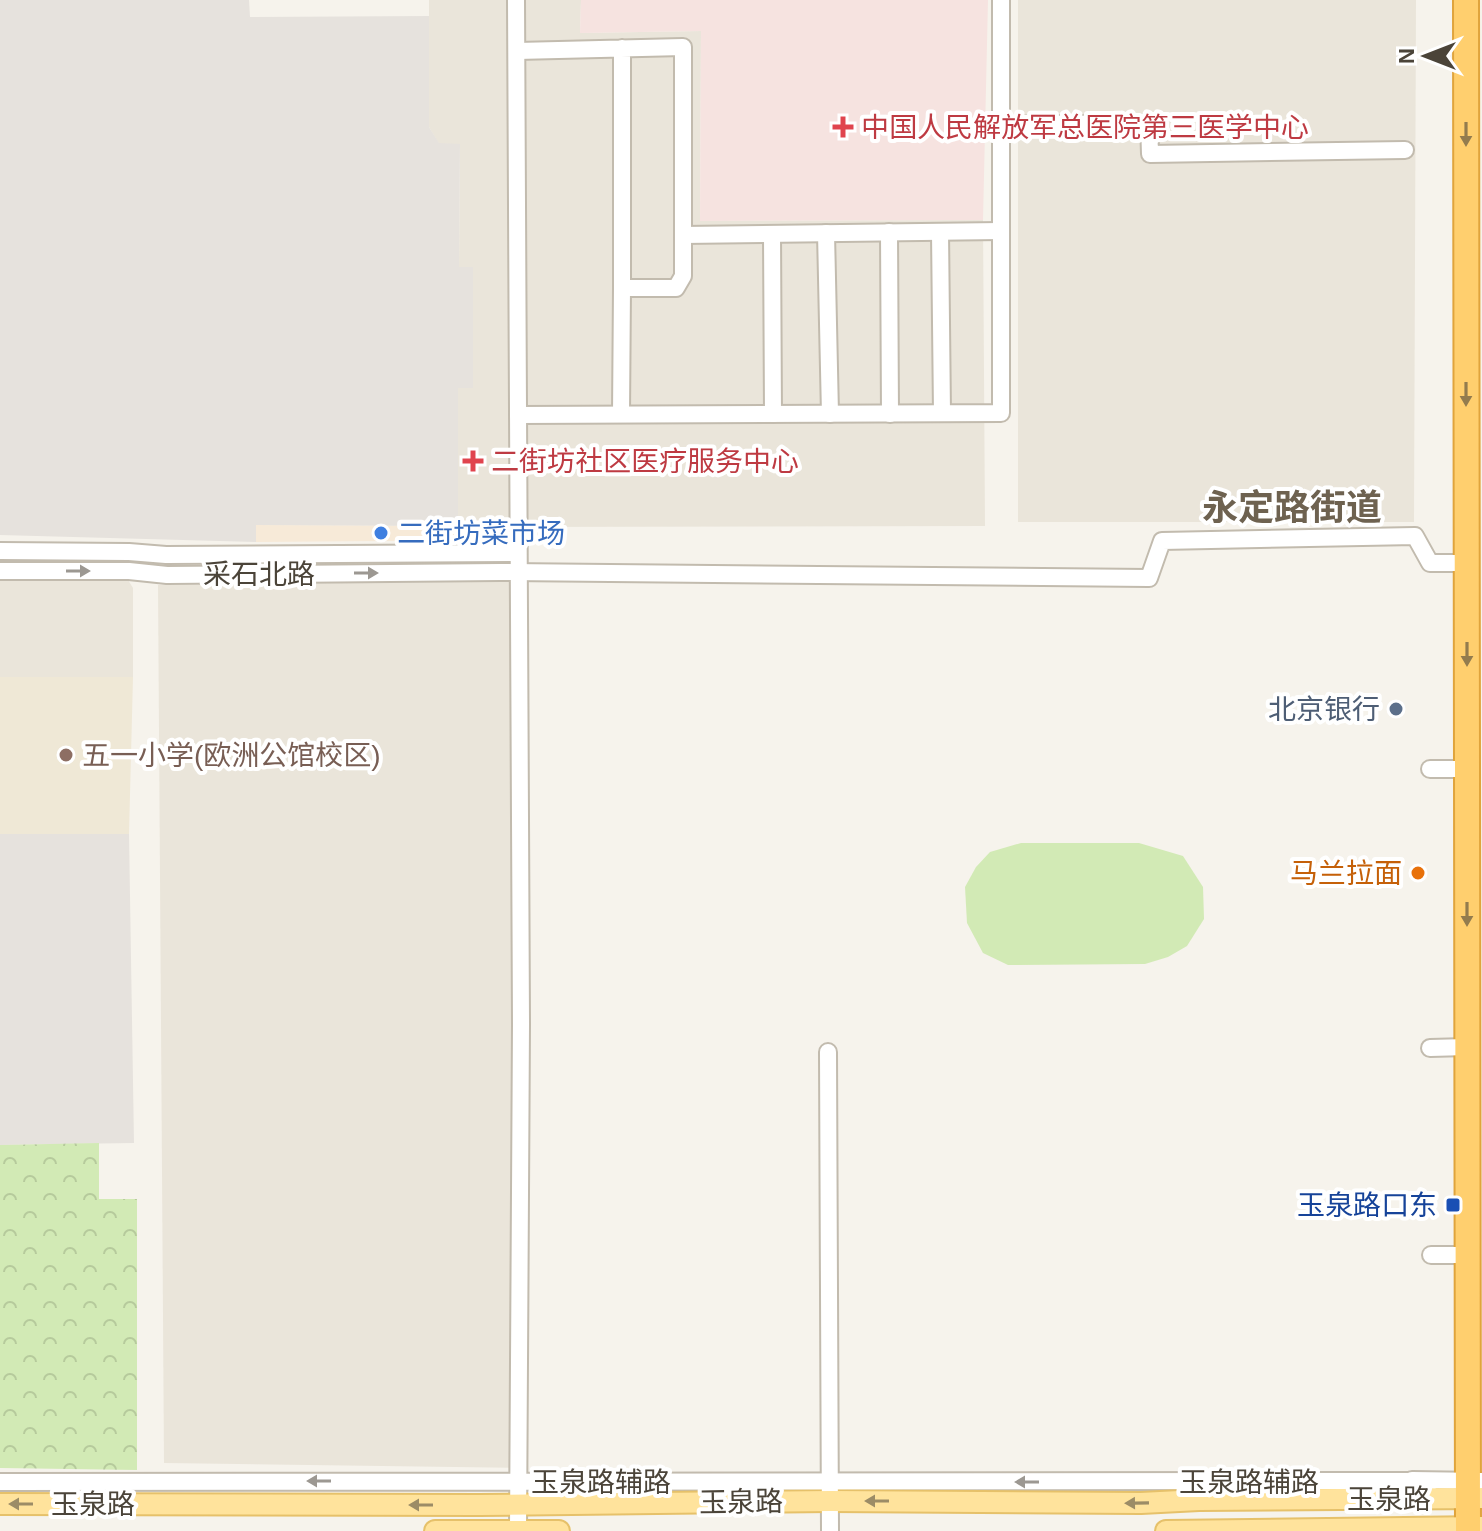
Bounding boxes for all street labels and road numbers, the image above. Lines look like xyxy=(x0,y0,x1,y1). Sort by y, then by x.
street label: 采石北路 xyxy=(203,559,315,590)
street label: 玉泉路辅路 xyxy=(531,1467,671,1498)
street label: 玉泉路辅路 xyxy=(1179,1467,1319,1498)
street label: 玉泉路 xyxy=(1347,1484,1431,1515)
street label: 玉泉路 xyxy=(699,1486,783,1518)
street label: 玉泉路 xyxy=(51,1489,135,1520)

